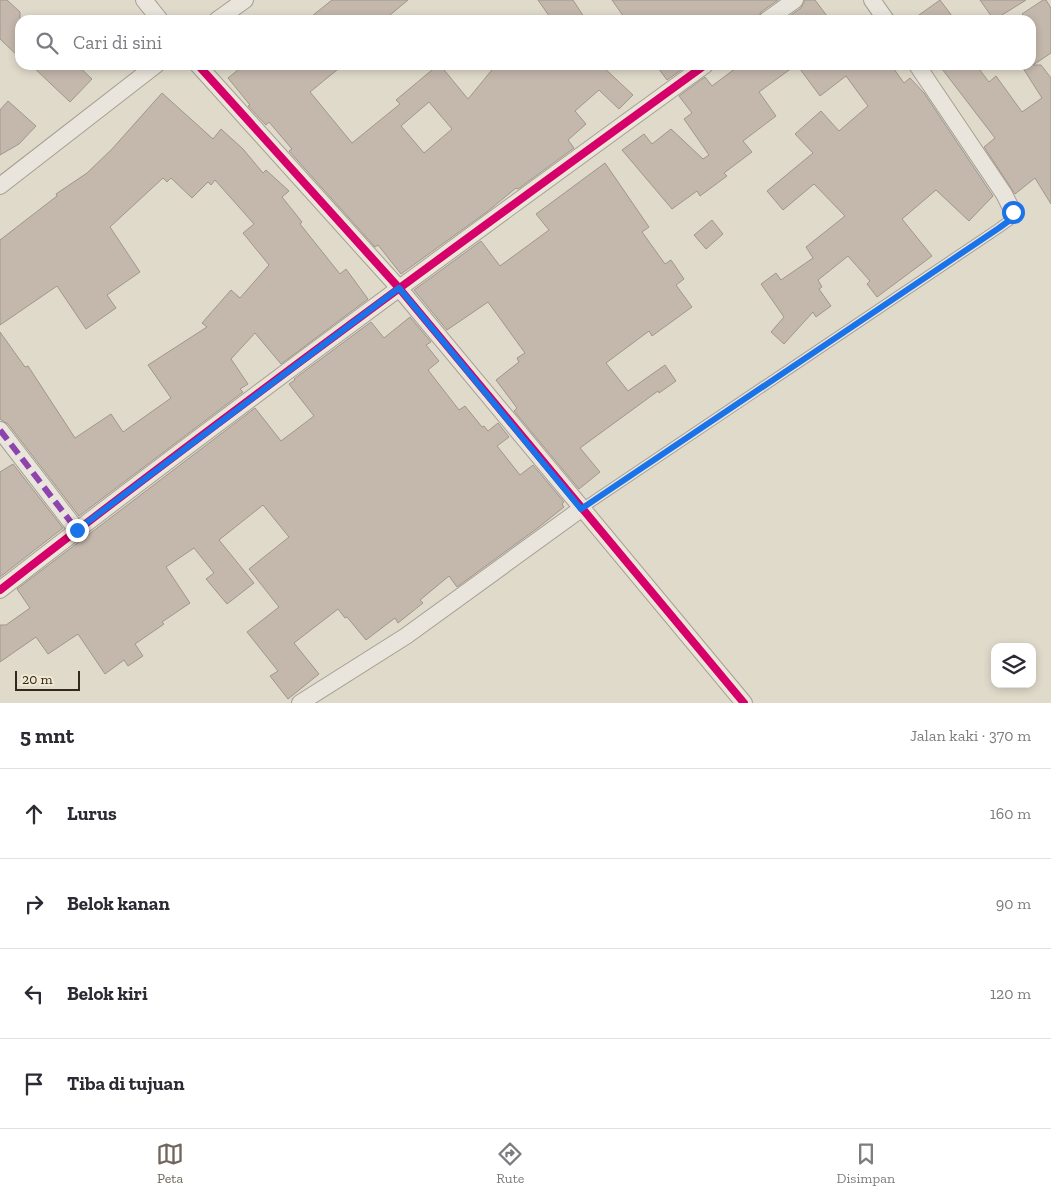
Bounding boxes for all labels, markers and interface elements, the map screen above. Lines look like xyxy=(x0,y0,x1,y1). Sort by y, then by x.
search box xyxy=(15,15,1036,70)
icon: search xyxy=(33,29,61,57)
text: Cari di sini xyxy=(73,31,162,54)
route start xyxy=(1002,201,1025,224)
route end xyxy=(66,519,89,542)
map controls xyxy=(991,643,1036,688)
button: layers xyxy=(991,643,1036,688)
scale bar xyxy=(15,668,80,691)
text: 20 m xyxy=(22,671,53,688)
text: 5 mnt xyxy=(20,723,74,748)
text: Jalan kaki · 370 m xyxy=(910,726,1031,745)
icon: ahead xyxy=(20,800,48,828)
text: Lurus xyxy=(67,802,117,825)
text: 160 m xyxy=(990,804,1031,823)
icon: right xyxy=(20,890,48,918)
text: Belok kanan xyxy=(67,892,170,915)
text: 90 m xyxy=(996,894,1031,913)
icon: left xyxy=(20,980,48,1008)
text: Belok kiri xyxy=(67,982,148,1005)
text: 120 m xyxy=(990,984,1031,1003)
icon: arrive xyxy=(20,1070,48,1098)
text: Tiba di tujuan xyxy=(67,1072,184,1095)
tab: Peta xyxy=(156,1140,184,1187)
tab: Rute xyxy=(496,1140,524,1187)
tab: Disimpan xyxy=(837,1140,895,1187)

